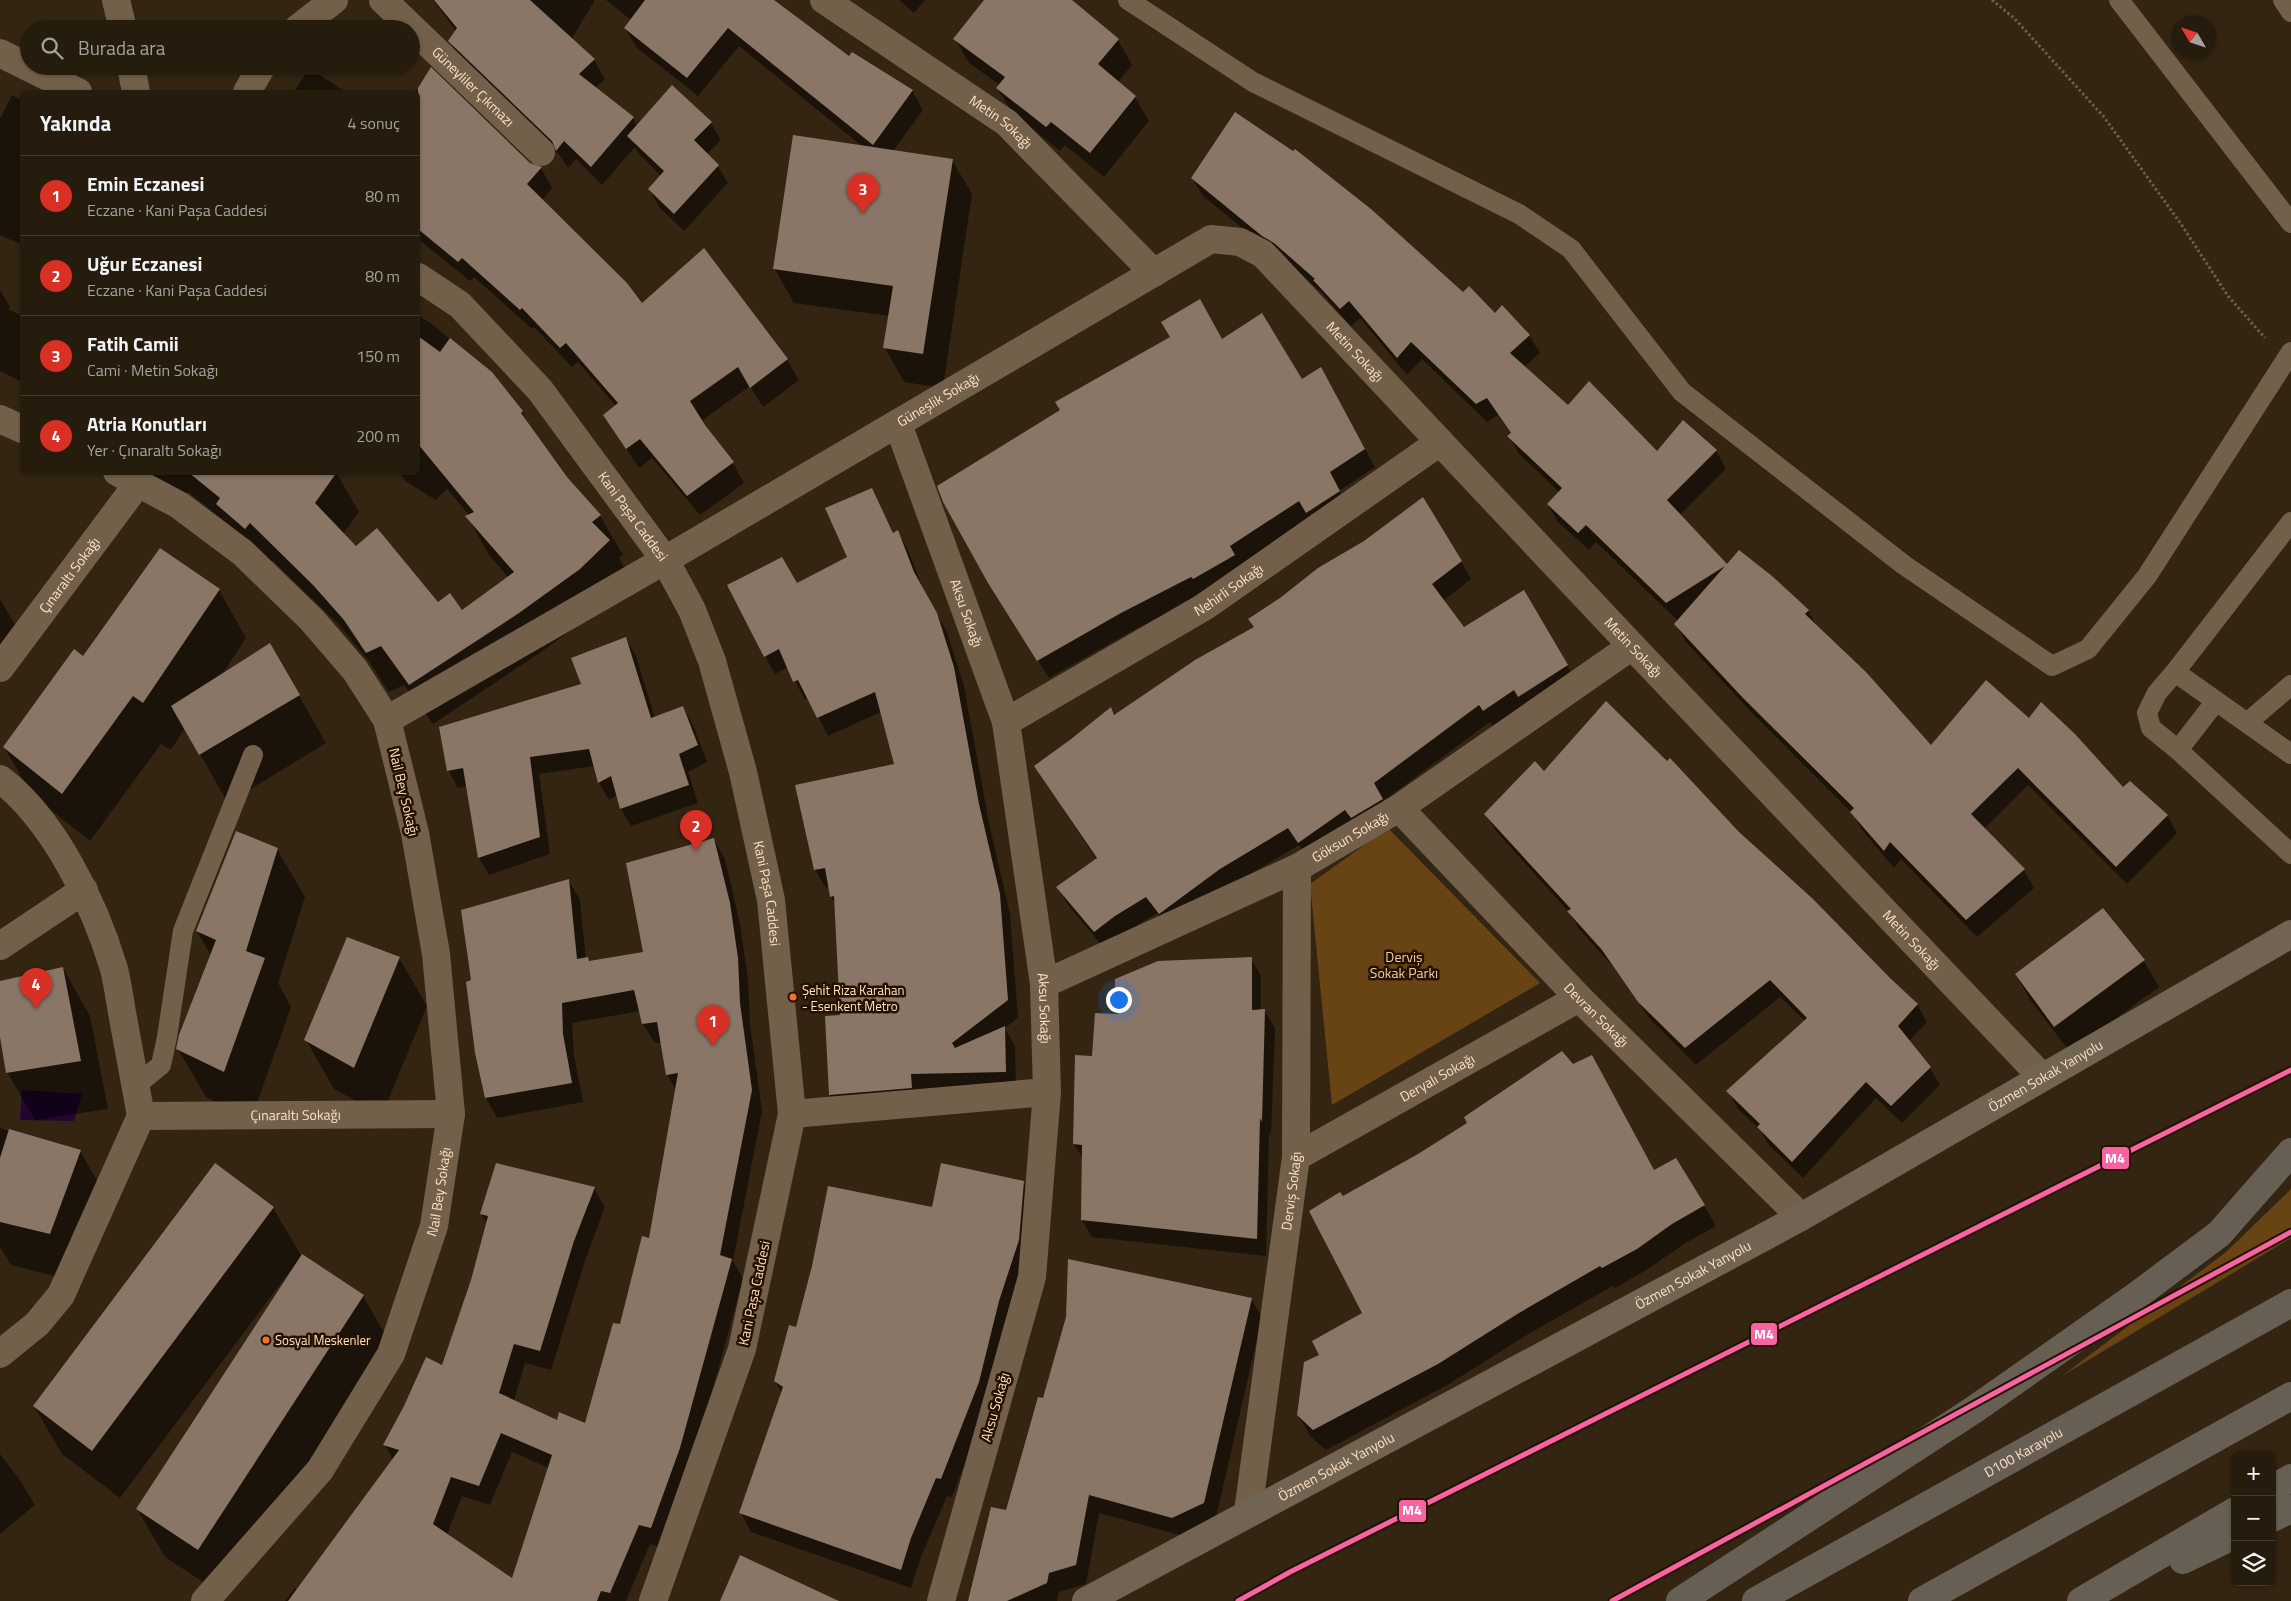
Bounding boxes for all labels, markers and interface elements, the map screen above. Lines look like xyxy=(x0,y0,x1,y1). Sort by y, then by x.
north arrow xyxy=(2171,15,2216,60)
search box xyxy=(20,20,420,75)
text: Burada ara xyxy=(78,33,165,62)
icon: search xyxy=(38,34,66,62)
street label: Güneyliler Çıkmazı xyxy=(427,41,519,131)
street label: Metin Sokağı xyxy=(965,90,1038,153)
text: Yakında xyxy=(40,107,111,139)
text: 4 sonuç xyxy=(348,111,400,135)
text: Emin Eczanesi xyxy=(87,169,204,198)
pin: 3 xyxy=(847,173,879,214)
text: 1 xyxy=(52,184,60,208)
text: 80 m xyxy=(365,184,400,208)
text: Eczane · Kani Paşa Caddesi xyxy=(87,198,267,222)
text: Uğur Eczanesi xyxy=(87,249,202,278)
text: 2 xyxy=(52,264,60,288)
text: 80 m xyxy=(365,264,400,288)
text: Eczane · Kani Paşa Caddesi xyxy=(87,278,267,302)
street label: Metin Sokağı xyxy=(1322,316,1389,386)
text: Fatih Camii xyxy=(87,329,179,358)
text: 3 xyxy=(52,344,60,368)
text: 150 m xyxy=(356,344,400,368)
text: Cami · Metin Sokağı xyxy=(87,358,218,382)
street label: Güneşlik Sokağı xyxy=(893,367,983,432)
text: Atria Konutları xyxy=(87,409,207,438)
text: 4 xyxy=(52,424,60,448)
text: 200 m xyxy=(356,424,400,448)
text: Yer · Çınaraltı Sokağı xyxy=(87,438,222,462)
street label: Kani Paşa Caddesi xyxy=(593,467,673,565)
street label: Çınaraltı Sokağı xyxy=(34,532,105,617)
street label: Nehirli Sokağı xyxy=(1190,558,1267,621)
street label: Aksu Sokağı xyxy=(945,576,989,650)
street label: Metin Sokağı xyxy=(1600,612,1668,682)
street label: Nail Bey Sokağı xyxy=(384,746,425,838)
street label: Göksun Sokağı xyxy=(1307,805,1392,867)
pin: 2 xyxy=(680,810,712,851)
street label: Kani Paşa Caddesi xyxy=(748,839,786,947)
street label: Metin Sokağı xyxy=(1878,905,1946,975)
park label: Derviş Sokak Parkı xyxy=(1370,946,1438,983)
pin: 4 xyxy=(20,968,52,1009)
street label: Aksu Sokağı xyxy=(1032,971,1057,1044)
street label: Devran Sokağı xyxy=(1559,977,1634,1052)
place label: Şehi̇t Riza Karahan - Esenkent Metro xyxy=(802,980,904,1016)
your location xyxy=(1106,987,1132,1013)
marker: Şehi̇t Riza Karahan - Esenkent Metro xyxy=(788,992,798,1002)
pin: 1 xyxy=(697,1005,729,1046)
street label: Özmen Sokak Yanyolu xyxy=(1984,1034,2107,1117)
street label: Deryalı Sokağı xyxy=(1396,1048,1478,1107)
street label: Çınaraltı Sokağı xyxy=(250,1104,341,1125)
street label: Nail Bey Sokağı xyxy=(420,1145,456,1239)
line badge: M4 xyxy=(2101,1146,2130,1170)
text: M4 xyxy=(2105,1147,2125,1168)
street label: Derviş Sokağı xyxy=(1275,1152,1306,1232)
street label: Özmen Sokak Yanyolu xyxy=(1631,1235,1755,1314)
street label: Kani Paşa Caddesi xyxy=(732,1239,775,1347)
line badge: M4 xyxy=(1750,1322,1778,1346)
text: M4 xyxy=(1754,1323,1774,1344)
place label: Sosyal Meskenler xyxy=(275,1330,371,1350)
marker: Sosyal Meskenler xyxy=(261,1335,271,1345)
street label: Aksu Sokağı xyxy=(975,1370,1014,1444)
street label: D100 Karayolu xyxy=(1980,1421,2066,1482)
street label: Özmen Sokak Yanyolu xyxy=(1274,1426,1398,1506)
map controls xyxy=(2231,1451,2276,1586)
button: + xyxy=(2231,1451,2276,1496)
button: − xyxy=(2231,1496,2276,1541)
line badge: M4 xyxy=(1398,1499,1427,1523)
text: M4 xyxy=(1402,1499,1422,1520)
button: layers xyxy=(2231,1541,2276,1586)

